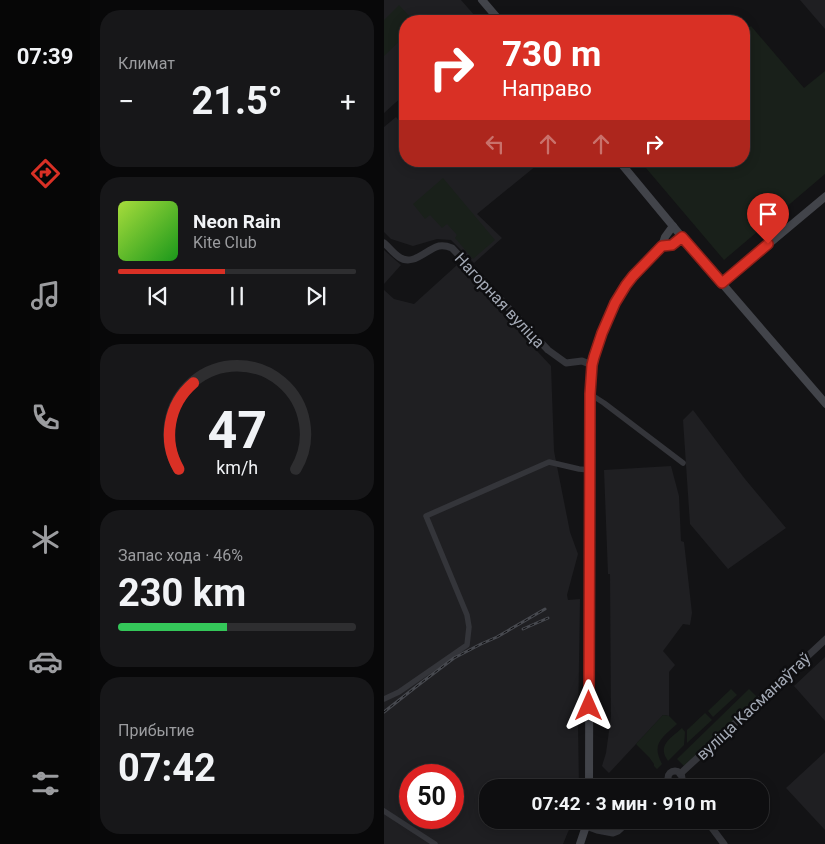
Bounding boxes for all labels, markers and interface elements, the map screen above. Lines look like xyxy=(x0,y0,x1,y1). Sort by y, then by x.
text: 730 m xyxy=(502,34,601,75)
icon: right xyxy=(419,35,484,100)
text: 07:39 xyxy=(17,44,73,69)
text: Климат xyxy=(118,54,175,73)
text: Направо xyxy=(502,76,592,101)
text: 21.5° xyxy=(191,79,283,123)
text: − xyxy=(118,85,134,118)
text: + xyxy=(340,85,356,118)
icon: left xyxy=(481,130,509,158)
icon: ahead xyxy=(534,130,562,158)
icon: ahead xyxy=(587,130,615,158)
icon: right xyxy=(640,130,668,158)
icon: directions xyxy=(28,156,63,191)
pin xyxy=(747,193,789,244)
icon: arrive xyxy=(754,200,782,228)
text: Neon Rain xyxy=(193,210,281,233)
text: Kite Club xyxy=(193,233,257,252)
street label: Нагорная вуліца xyxy=(451,249,549,352)
icon: music xyxy=(28,278,63,313)
icon: previous xyxy=(144,282,172,310)
icon: pause xyxy=(223,282,251,310)
icon: next xyxy=(302,282,330,310)
icon: phone xyxy=(28,400,63,435)
text: 47 xyxy=(207,400,267,461)
text: km/h xyxy=(216,457,258,478)
icon: climate xyxy=(28,522,63,557)
text: Запас хода · 46% xyxy=(118,546,243,565)
text: 230 km xyxy=(118,571,246,615)
icon: car xyxy=(28,644,63,679)
street label: вуліца Касманаўтаў xyxy=(693,648,814,764)
position arrow xyxy=(562,679,614,731)
text: Прибытие xyxy=(118,721,194,740)
text: 07:42 xyxy=(118,746,216,790)
speed limit sign: 50 xyxy=(399,764,464,829)
icon: filters xyxy=(28,766,63,801)
text: 07:42 · 3 мин · 910 m xyxy=(532,792,716,815)

